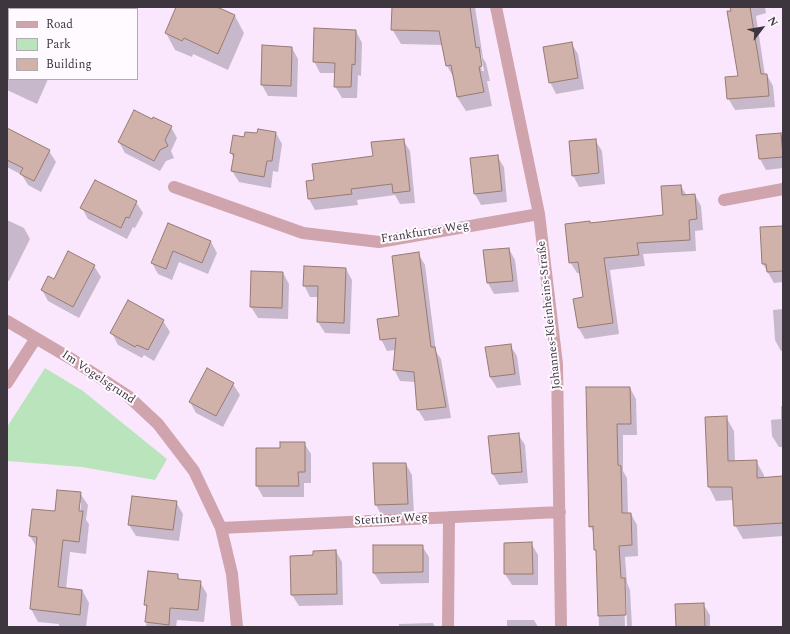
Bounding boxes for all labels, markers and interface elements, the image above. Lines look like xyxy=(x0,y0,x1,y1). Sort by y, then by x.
legend xyxy=(8,8,138,80)
north arrow xyxy=(742,8,782,48)
text: N xyxy=(763,13,782,30)
text: Road xyxy=(46,15,73,34)
text: Park xyxy=(46,35,71,54)
text: Building xyxy=(46,55,92,74)
street label: Frankfurter Weg xyxy=(380,219,470,247)
street label: Johannes-Kleinheins-Straße xyxy=(535,240,565,390)
street label: Im Vogelsgrund xyxy=(59,348,137,408)
street label: Stettiner Weg xyxy=(354,511,428,529)

